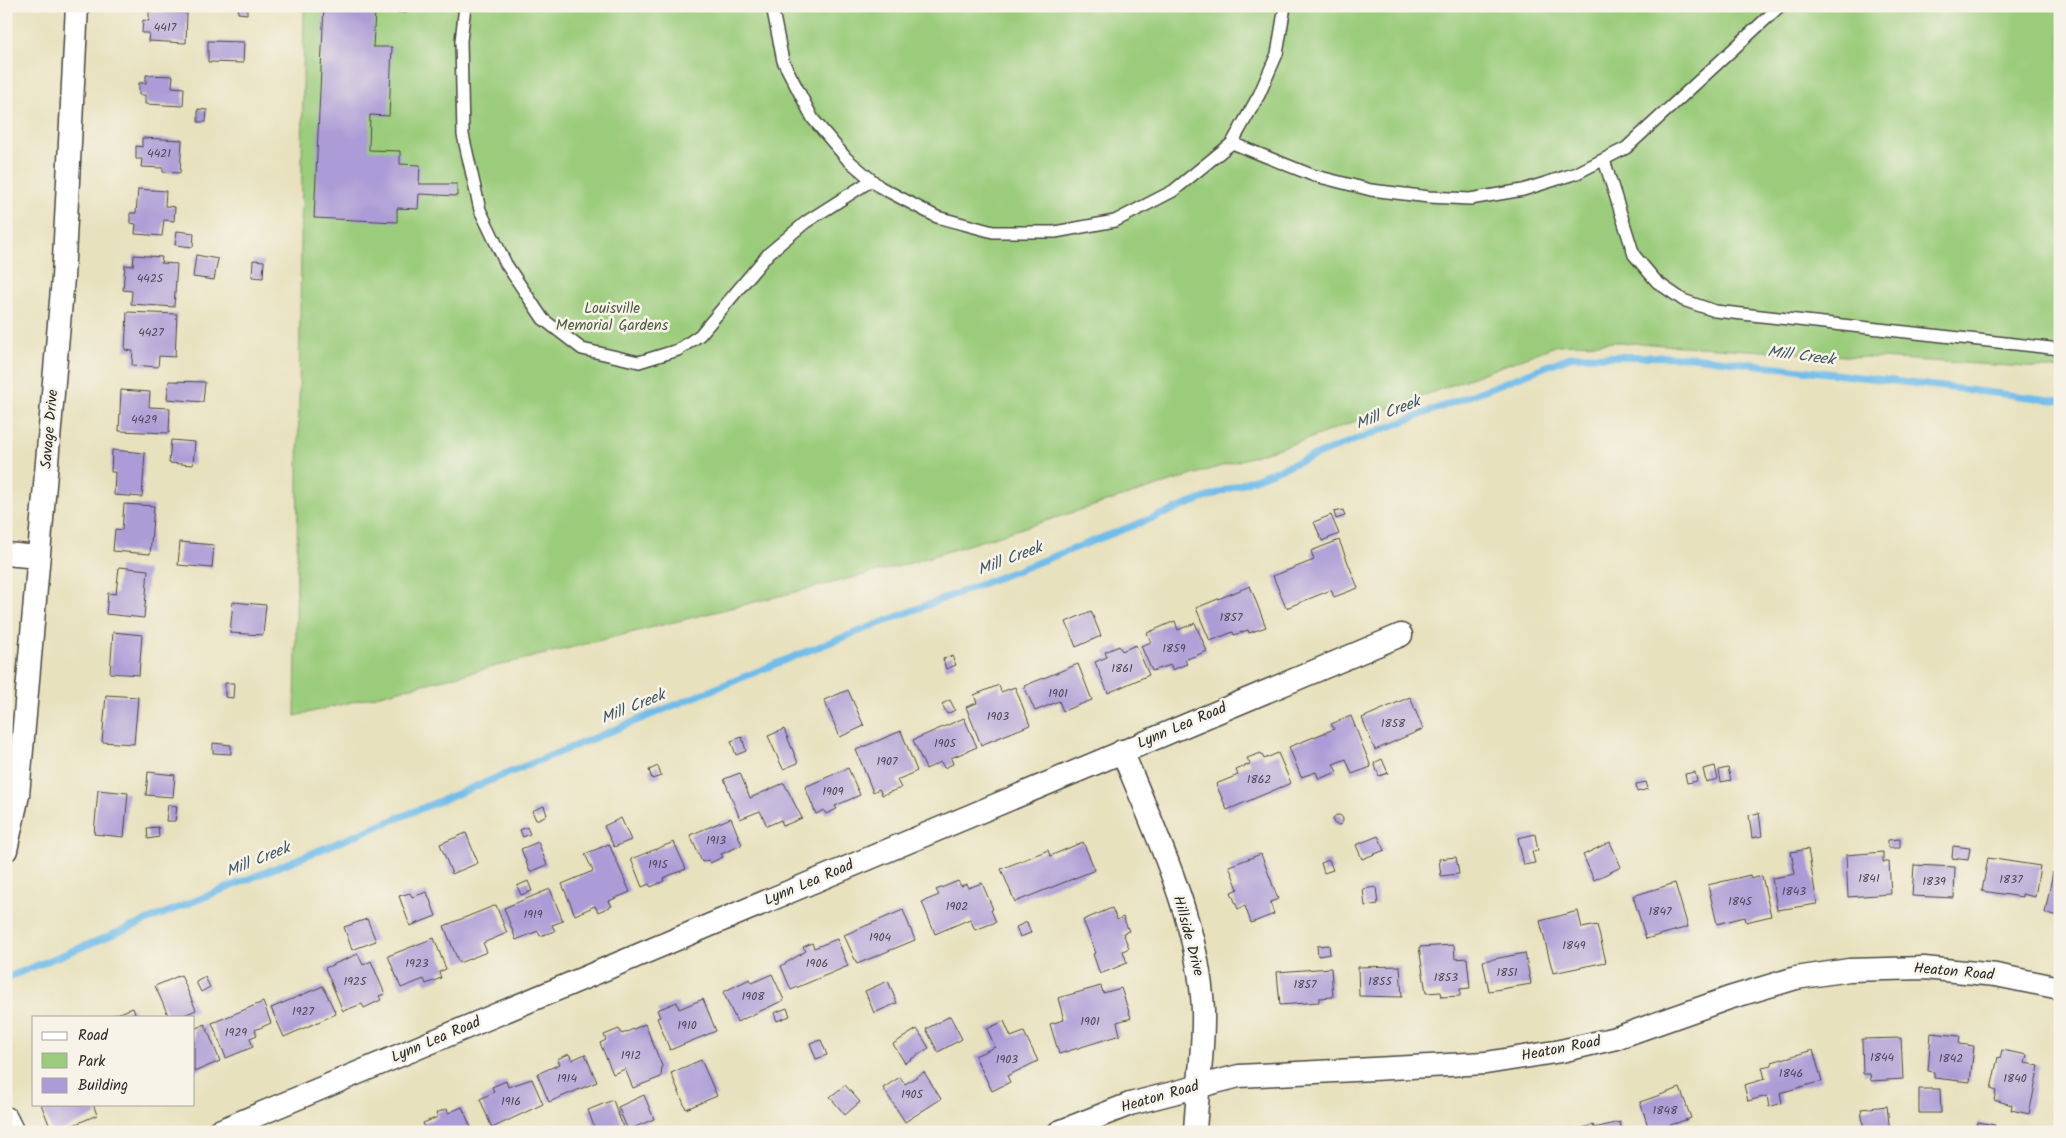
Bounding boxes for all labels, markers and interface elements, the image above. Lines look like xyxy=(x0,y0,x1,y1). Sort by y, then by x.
house number: 4417 xyxy=(154,18,177,37)
house number: 4421 xyxy=(147,144,171,163)
house number: 4425 xyxy=(137,269,165,288)
park label: Louisville Memorial Gardens xyxy=(556,297,669,338)
house number: 4427 xyxy=(138,323,164,342)
water label: Mill Creek xyxy=(1766,339,1838,373)
street label: Savage Drive xyxy=(35,388,65,470)
water label: Mill Creek xyxy=(1352,388,1426,437)
house number: 4429 xyxy=(131,410,157,429)
water label: Mill Creek xyxy=(974,534,1048,583)
house number: 1857 xyxy=(1220,608,1243,627)
house number: 1859 xyxy=(1162,639,1186,658)
house number: 1861 xyxy=(1111,659,1133,678)
water label: Mill Creek xyxy=(597,682,671,731)
house number: 1901 xyxy=(1048,684,1068,703)
street label: Lynn Lea Road xyxy=(1133,696,1231,756)
house number: 1903 xyxy=(987,707,1009,726)
house number: 1858 xyxy=(1381,714,1406,733)
house number: 1905 xyxy=(934,734,958,753)
house number: 1907 xyxy=(876,752,898,771)
house number: 1862 xyxy=(1247,770,1271,789)
house number: 1909 xyxy=(822,782,844,801)
house number: 1913 xyxy=(706,831,726,850)
water label: Mill Creek xyxy=(222,835,296,884)
street label: Lynn Lea Road xyxy=(760,853,858,913)
house number: 1915 xyxy=(648,855,669,874)
house number: 1841 xyxy=(1858,869,1880,888)
house number: 1837 xyxy=(1999,870,2023,889)
house number: 1839 xyxy=(1922,872,1946,891)
house number: 1843 xyxy=(1782,882,1806,901)
house number: 1845 xyxy=(1728,892,1754,911)
street label: Hillside Drive xyxy=(1166,893,1210,979)
house number: 1902 xyxy=(946,897,968,916)
house number: 1847 xyxy=(1648,902,1672,921)
house number: 1919 xyxy=(523,905,543,924)
house number: 1904 xyxy=(869,928,891,947)
house number: 1849 xyxy=(1562,936,1586,955)
house number: 1923 xyxy=(405,954,429,973)
house number: 1906 xyxy=(806,954,828,973)
street label: Heaton Road xyxy=(1913,957,1996,988)
house number: 1851 xyxy=(1496,963,1518,982)
house number: 1853 xyxy=(1434,968,1458,987)
house number: 1925 xyxy=(343,972,368,991)
house number: 1855 xyxy=(1368,972,1393,991)
house number: 1857 xyxy=(1294,975,1317,994)
house number: 1908 xyxy=(742,987,765,1006)
house number: 1927 xyxy=(292,1002,315,1021)
street label: Lynn Lea Road xyxy=(387,1010,485,1070)
house number: 1901 xyxy=(1080,1012,1100,1031)
legend xyxy=(32,1016,195,1106)
house number: 1910 xyxy=(677,1016,697,1035)
house number: 1929 xyxy=(225,1023,247,1042)
text: Road xyxy=(78,1024,109,1048)
street label: Heaton Road xyxy=(1519,1029,1603,1068)
house number: 1912 xyxy=(621,1046,641,1065)
house number: 1844 xyxy=(1870,1048,1894,1067)
house number: 1842 xyxy=(1939,1049,1963,1068)
text: Park xyxy=(78,1050,106,1074)
house number: 1903 xyxy=(996,1050,1018,1069)
house number: 1846 xyxy=(1779,1064,1803,1083)
house number: 1914 xyxy=(557,1069,577,1088)
house number: 1840 xyxy=(2003,1069,2027,1088)
text: Building xyxy=(78,1074,128,1098)
street label: Heaton Road xyxy=(1118,1074,1202,1120)
house number: 1905 xyxy=(901,1085,925,1104)
house number: 1916 xyxy=(501,1092,521,1111)
house number: 1848 xyxy=(1653,1101,1678,1120)

